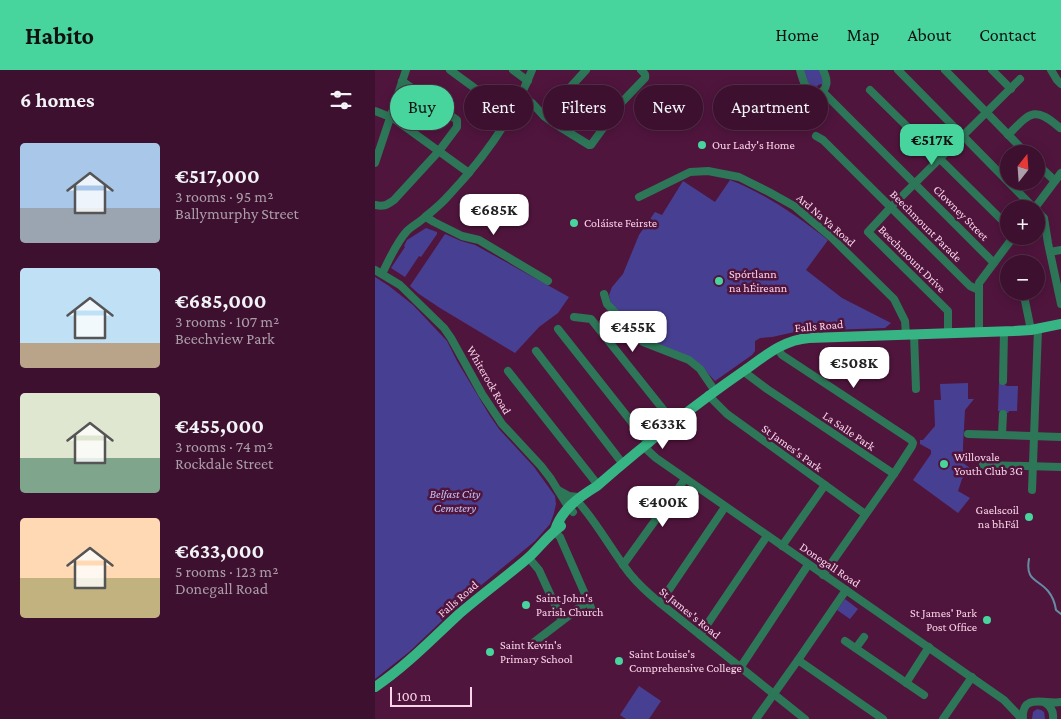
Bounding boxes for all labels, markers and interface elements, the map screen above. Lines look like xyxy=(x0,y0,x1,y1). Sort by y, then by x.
text: Habito xyxy=(25,22,94,49)
text: Home xyxy=(776,25,819,45)
text: Map xyxy=(847,25,879,45)
text: About xyxy=(907,25,951,45)
text: Contact xyxy=(979,25,1036,45)
chip: Buy xyxy=(390,85,454,130)
chip: Rent xyxy=(464,85,533,130)
chip: Filters xyxy=(543,85,624,130)
chip: New xyxy=(634,85,703,130)
chip: Apartment xyxy=(713,85,828,130)
icon: filters xyxy=(327,86,355,114)
text: 6 homes xyxy=(20,88,95,112)
pin: €517K xyxy=(897,124,967,166)
text: €517K xyxy=(911,131,953,148)
place label: Our Lady's Home xyxy=(712,138,795,152)
marker: Our Lady's Home xyxy=(696,139,708,151)
north arrow xyxy=(1000,145,1045,190)
map controls xyxy=(1000,145,1045,300)
icon: home xyxy=(60,163,120,223)
text: €517,000 xyxy=(175,164,260,188)
street label: Clowney Street xyxy=(930,182,992,244)
street label: Beechmount Parade xyxy=(887,187,965,265)
text: 3 rooms · 95 m² xyxy=(175,188,273,205)
street label: Ard Na Va Road xyxy=(794,191,859,250)
pin: €685K xyxy=(459,194,529,236)
button: + xyxy=(1000,200,1045,245)
text: €685K xyxy=(471,201,517,218)
text: Ballymurphy Street xyxy=(175,205,299,222)
place label: Coláiste Feirste xyxy=(584,216,657,230)
marker: Coláiste Feirste xyxy=(568,217,580,229)
street label: Beechmount Drive xyxy=(876,223,948,295)
button: − xyxy=(1000,255,1045,300)
place label: Spórtlann na hÉireann xyxy=(729,267,788,295)
marker: Spórtlann na hÉireann xyxy=(713,275,725,287)
icon: home xyxy=(60,288,120,348)
text: €685,000 xyxy=(175,289,267,313)
pin: €455K xyxy=(598,310,668,353)
text: 3 rooms · 107 m² xyxy=(175,313,279,330)
street label: Falls Road xyxy=(794,317,845,335)
text: €455K xyxy=(611,318,655,335)
text: Beechview Park xyxy=(175,330,275,347)
street label: Whiterock Road xyxy=(464,343,515,417)
pin: €508K xyxy=(819,346,889,389)
text: €508K xyxy=(830,354,878,371)
pin: €633K xyxy=(628,408,698,450)
street label: La Salle Park xyxy=(820,408,878,454)
icon: home xyxy=(60,413,120,473)
text: €455,000 xyxy=(175,414,264,438)
text: €633K xyxy=(641,415,685,432)
street label: St James's Park xyxy=(759,421,825,475)
text: 3 rooms · 74 m² xyxy=(175,438,273,455)
place label: Willovale Youth Club 3G xyxy=(954,450,1023,478)
text: Rockdale Street xyxy=(175,455,273,472)
marker: Willovale Youth Club 3G xyxy=(938,458,950,470)
pin: €400K xyxy=(628,486,698,528)
park label: Belfast City Cemetery xyxy=(430,487,480,515)
text: €400K xyxy=(639,493,687,510)
place label: Gaelscoil na bhFál xyxy=(976,503,1019,531)
marker: Gaelscoil na bhFál xyxy=(1023,511,1035,523)
icon: home xyxy=(60,538,120,598)
text: €633,000 xyxy=(175,539,264,563)
street label: Donegall Road xyxy=(797,540,863,591)
text: 5 rooms · 123 m² xyxy=(175,563,278,580)
street label: Falls Road xyxy=(435,577,482,620)
text: Donegall Road xyxy=(175,580,268,597)
street label: St James's Road xyxy=(657,584,724,642)
place label: Saint John's Parish Church xyxy=(536,591,604,619)
marker: Saint John's Parish Church xyxy=(520,599,532,611)
place label: St James' Park Post Office xyxy=(910,606,977,634)
marker: St James' Park Post Office xyxy=(981,614,993,626)
place label: Saint Kevin's Primary School xyxy=(500,638,573,666)
marker: Saint Kevin's Primary School xyxy=(484,646,496,658)
place label: Saint Louise's Comprehensive College xyxy=(629,647,742,675)
marker: Saint Louise's Comprehensive College xyxy=(613,655,625,667)
scale bar xyxy=(390,684,473,707)
text: 100 m xyxy=(397,688,431,704)

